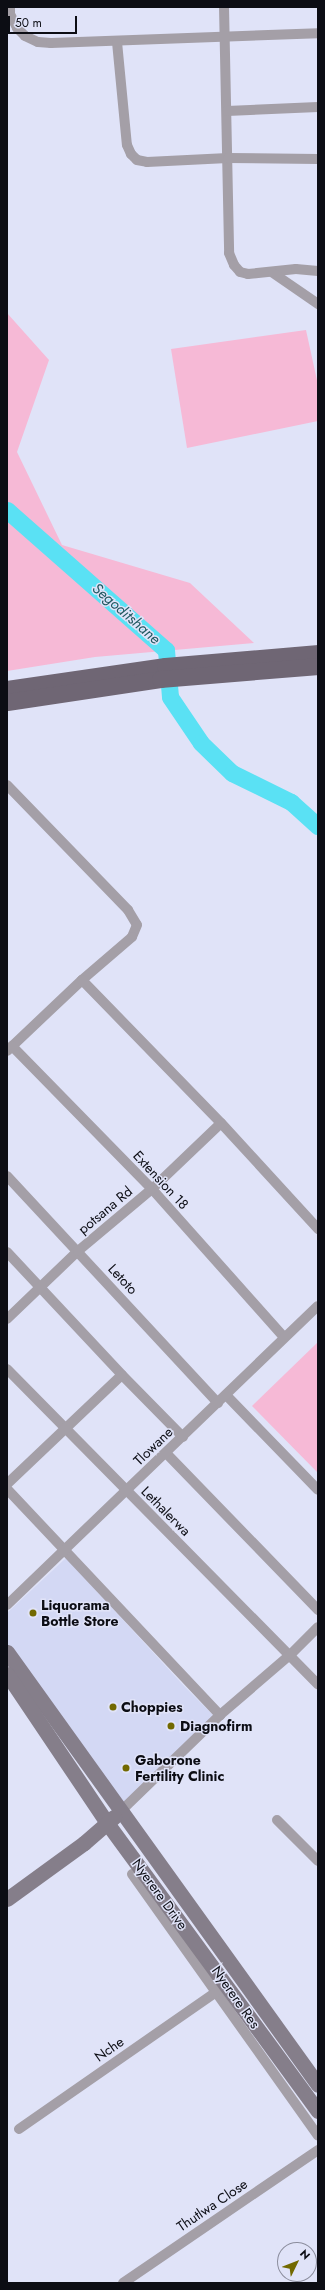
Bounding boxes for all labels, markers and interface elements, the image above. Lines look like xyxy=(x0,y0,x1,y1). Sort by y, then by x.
scale bar xyxy=(10,8,79,34)
text: 50 m xyxy=(15,14,42,32)
water label: Segoditshane xyxy=(88,580,164,648)
street label: Extension 18 xyxy=(130,1147,192,1213)
street label: potsana Rd xyxy=(75,1183,135,1237)
street label: Letoto xyxy=(105,1260,141,1298)
street label: Tlowane xyxy=(130,1423,176,1469)
street label: Lethalerwa xyxy=(138,1483,194,1539)
place label: Liquorama Bottle Store xyxy=(41,1597,118,1630)
marker: Liquorama Bottle Store xyxy=(28,1608,38,1618)
place label: Choppies xyxy=(121,1699,183,1715)
marker: Choppies xyxy=(108,1702,118,1712)
place label: Diagnofirm xyxy=(180,1718,252,1734)
marker: Diagnofirm xyxy=(165,1720,177,1732)
place label: Gaborone Fertility Clinic xyxy=(135,1752,224,1784)
marker: Gaborone Fertility Clinic xyxy=(120,1762,132,1774)
street label: Nyerere Drive xyxy=(129,1856,191,1932)
street label: Nyerere Res xyxy=(208,1962,264,2032)
street label: Nche xyxy=(91,2033,127,2065)
street label: Thutlwa Close xyxy=(173,2175,251,2235)
north arrow xyxy=(277,2242,317,2282)
text: N xyxy=(296,2246,314,2263)

